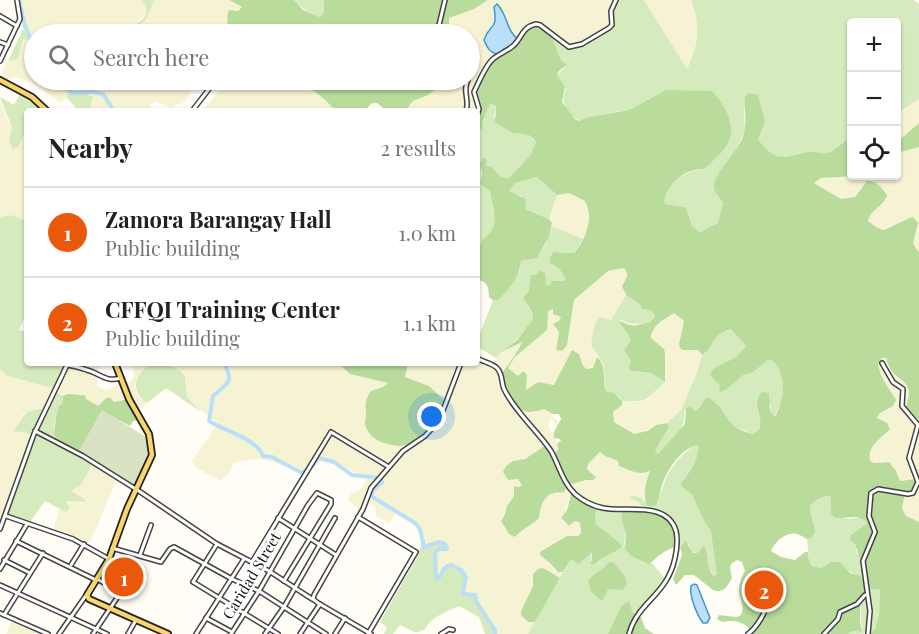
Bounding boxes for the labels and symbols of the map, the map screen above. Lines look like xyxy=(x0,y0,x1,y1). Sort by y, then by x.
your location xyxy=(417,402,446,431)
street label: Caridad Street xyxy=(217,528,285,623)
pin: 1 xyxy=(104,554,144,600)
pin: 2 xyxy=(744,568,783,612)

